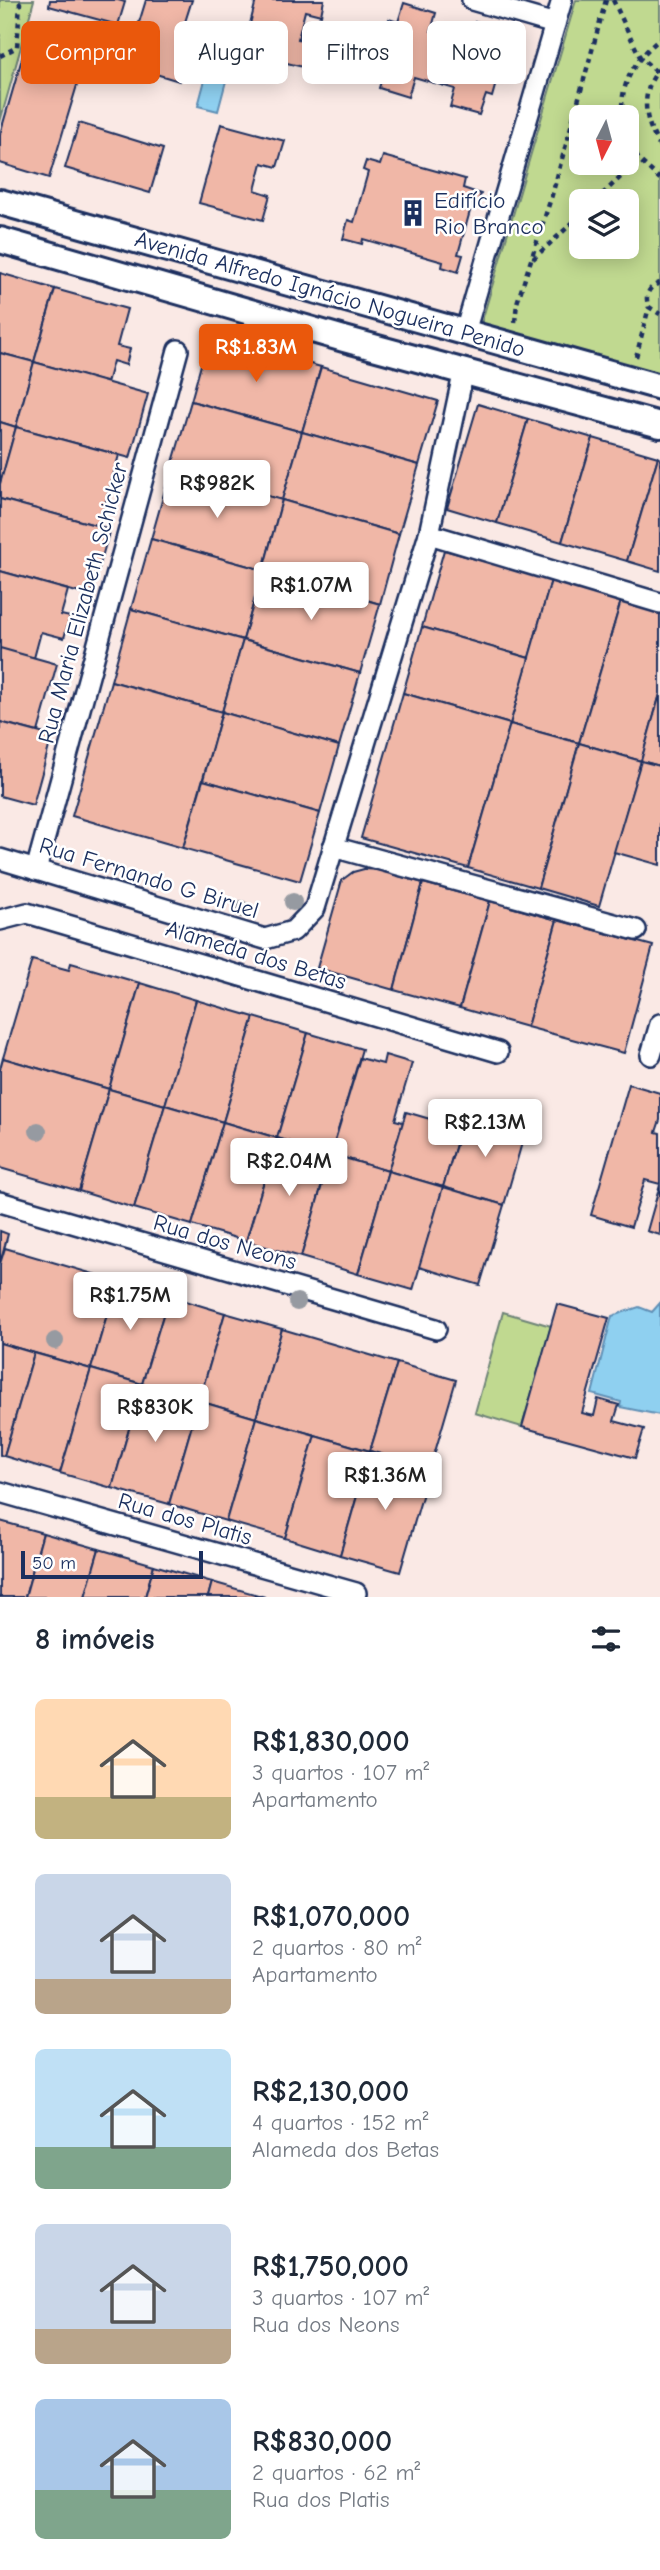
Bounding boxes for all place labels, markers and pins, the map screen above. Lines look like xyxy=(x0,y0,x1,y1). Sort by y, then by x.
place label: Edifício Rio Branco xyxy=(434,187,544,240)
building icon: Edifício Rio Branco xyxy=(398,198,428,228)
pin: R$1.83M xyxy=(191,324,321,384)
pin: R$982K xyxy=(160,461,274,520)
pin: R$1.07M xyxy=(246,562,376,622)
pin: R$2.13M xyxy=(420,1100,550,1159)
pin: R$2.04M xyxy=(224,1138,354,1198)
pin: R$1.75M xyxy=(65,1272,195,1332)
pin: R$830K xyxy=(98,1384,212,1444)
pin: R$1.36M xyxy=(320,1452,450,1512)

